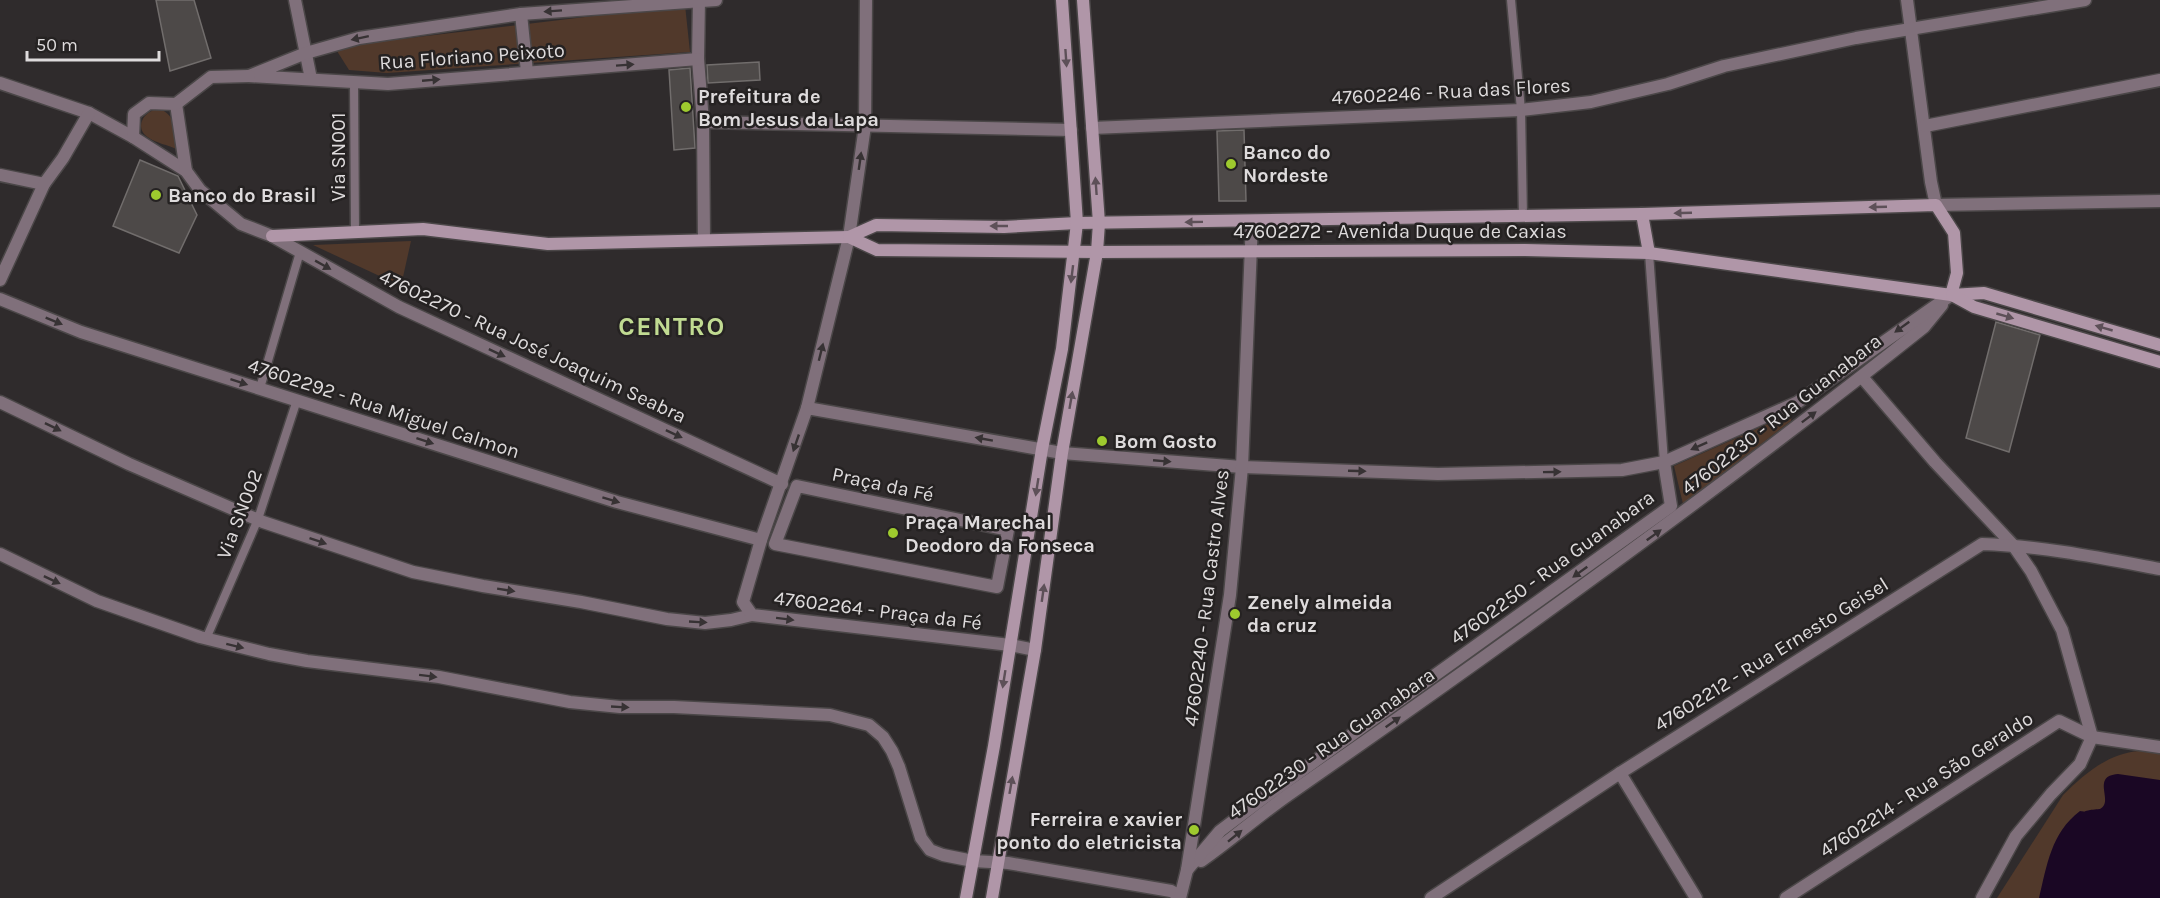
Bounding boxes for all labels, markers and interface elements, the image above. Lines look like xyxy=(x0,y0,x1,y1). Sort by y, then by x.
one-way arrow xyxy=(544,7,563,16)
scale bar xyxy=(27,24,159,62)
text: 50 m xyxy=(36,34,78,56)
one-way arrow xyxy=(351,34,370,43)
street label: Rua Floriano Peixoto xyxy=(378,39,566,74)
one-way arrow xyxy=(1061,49,1071,68)
one-way arrow xyxy=(616,60,635,69)
street label: 47602246 - Rua das Flores xyxy=(1331,74,1571,109)
one-way arrow xyxy=(421,75,440,85)
place label: Prefeitura de Bom Jesus da Lapa xyxy=(698,85,879,131)
marker: Prefeitura de Bom Jesus da Lapa xyxy=(679,100,693,114)
street label: Via SN001 xyxy=(327,112,350,202)
place label: Banco do Nordeste xyxy=(1243,141,1331,187)
one-way arrow xyxy=(856,151,865,170)
marker: Banco do Nordeste xyxy=(1224,157,1238,171)
one-way arrow xyxy=(1092,177,1101,196)
place label: Banco do Brasil xyxy=(168,184,316,207)
marker: Banco do Brasil xyxy=(149,188,163,202)
one-way arrow xyxy=(1868,202,1887,212)
one-way arrow xyxy=(1673,208,1692,218)
one-way arrow xyxy=(1184,217,1203,227)
street label: 47602272 - Avenida Duque de Caxias xyxy=(1233,220,1567,243)
one-way arrow xyxy=(990,221,1009,231)
one-way arrow xyxy=(315,260,332,270)
one-way arrow xyxy=(1067,264,1077,283)
street label: 47602270 - Rua José Joaquim Seabra xyxy=(376,265,690,428)
district label: CENTRO xyxy=(618,311,726,342)
one-way arrow xyxy=(1996,312,2014,321)
one-way arrow xyxy=(45,317,63,326)
one-way arrow xyxy=(1895,321,1911,333)
one-way arrow xyxy=(2095,323,2113,332)
street label: 47602230 - Rua Guanabara xyxy=(1677,329,1886,500)
one-way arrow xyxy=(817,342,827,361)
one-way arrow xyxy=(489,348,506,357)
street label: 47602292 - Rua Miguel Calmon xyxy=(245,354,523,463)
one-way arrow xyxy=(230,378,248,387)
one-way arrow xyxy=(1067,390,1076,409)
one-way arrow xyxy=(1801,411,1817,423)
one-way arrow xyxy=(44,423,61,432)
one-way arrow xyxy=(666,430,683,439)
place label: Bom Gosto xyxy=(1114,430,1217,453)
one-way arrow xyxy=(790,434,800,452)
one-way arrow xyxy=(975,434,994,443)
marker: Bom Gosto xyxy=(1095,434,1109,448)
one-way arrow xyxy=(416,437,434,446)
one-way arrow xyxy=(1689,441,1707,451)
one-way arrow xyxy=(1152,456,1171,466)
street label: Praça da Fé xyxy=(830,463,936,506)
street label: Via SN002 xyxy=(212,466,267,562)
one-way arrow xyxy=(1347,467,1366,476)
one-way arrow xyxy=(1542,467,1561,476)
street label: 47602240 - Rua Castro Alves xyxy=(1179,468,1234,728)
one-way arrow xyxy=(1032,477,1041,496)
street label: 47602250 - Rua Guanabara xyxy=(1446,486,1659,649)
one-way arrow xyxy=(602,496,620,505)
place label: Praça Marechal Deodoro da Fonseca xyxy=(905,511,1095,557)
marker: Praça Marechal Deodoro da Fonseca xyxy=(886,526,900,540)
one-way arrow xyxy=(1645,529,1661,541)
one-way arrow xyxy=(309,537,327,546)
one-way arrow xyxy=(1573,566,1589,578)
street label: 47602212 - Rua Ernesto Geisel xyxy=(1650,573,1893,736)
one-way arrow xyxy=(44,575,61,584)
one-way arrow xyxy=(1038,583,1047,602)
one-way arrow xyxy=(497,586,516,595)
street label: 47602264 - Praça da Fé xyxy=(773,586,983,635)
place label: Zenely almeida da cruz xyxy=(1247,591,1392,637)
marker: Zenely almeida da cruz xyxy=(1228,607,1242,621)
one-way arrow xyxy=(775,614,794,624)
one-way arrow xyxy=(689,617,708,627)
one-way arrow xyxy=(226,642,245,651)
street label: 47602230 - Rua Guanabara xyxy=(1223,663,1439,824)
one-way arrow xyxy=(1000,670,1009,689)
one-way arrow xyxy=(419,671,438,681)
one-way arrow xyxy=(611,702,630,711)
street label: 47602214 - Rua São Geraldo xyxy=(1815,707,2037,862)
one-way arrow xyxy=(1385,717,1401,728)
one-way arrow xyxy=(1007,776,1016,795)
place label: Ferreira e xavier ponto do eletricista xyxy=(996,808,1182,854)
marker: Ferreira e xavier ponto do eletricista xyxy=(1187,823,1201,837)
one-way arrow xyxy=(1227,829,1243,842)

